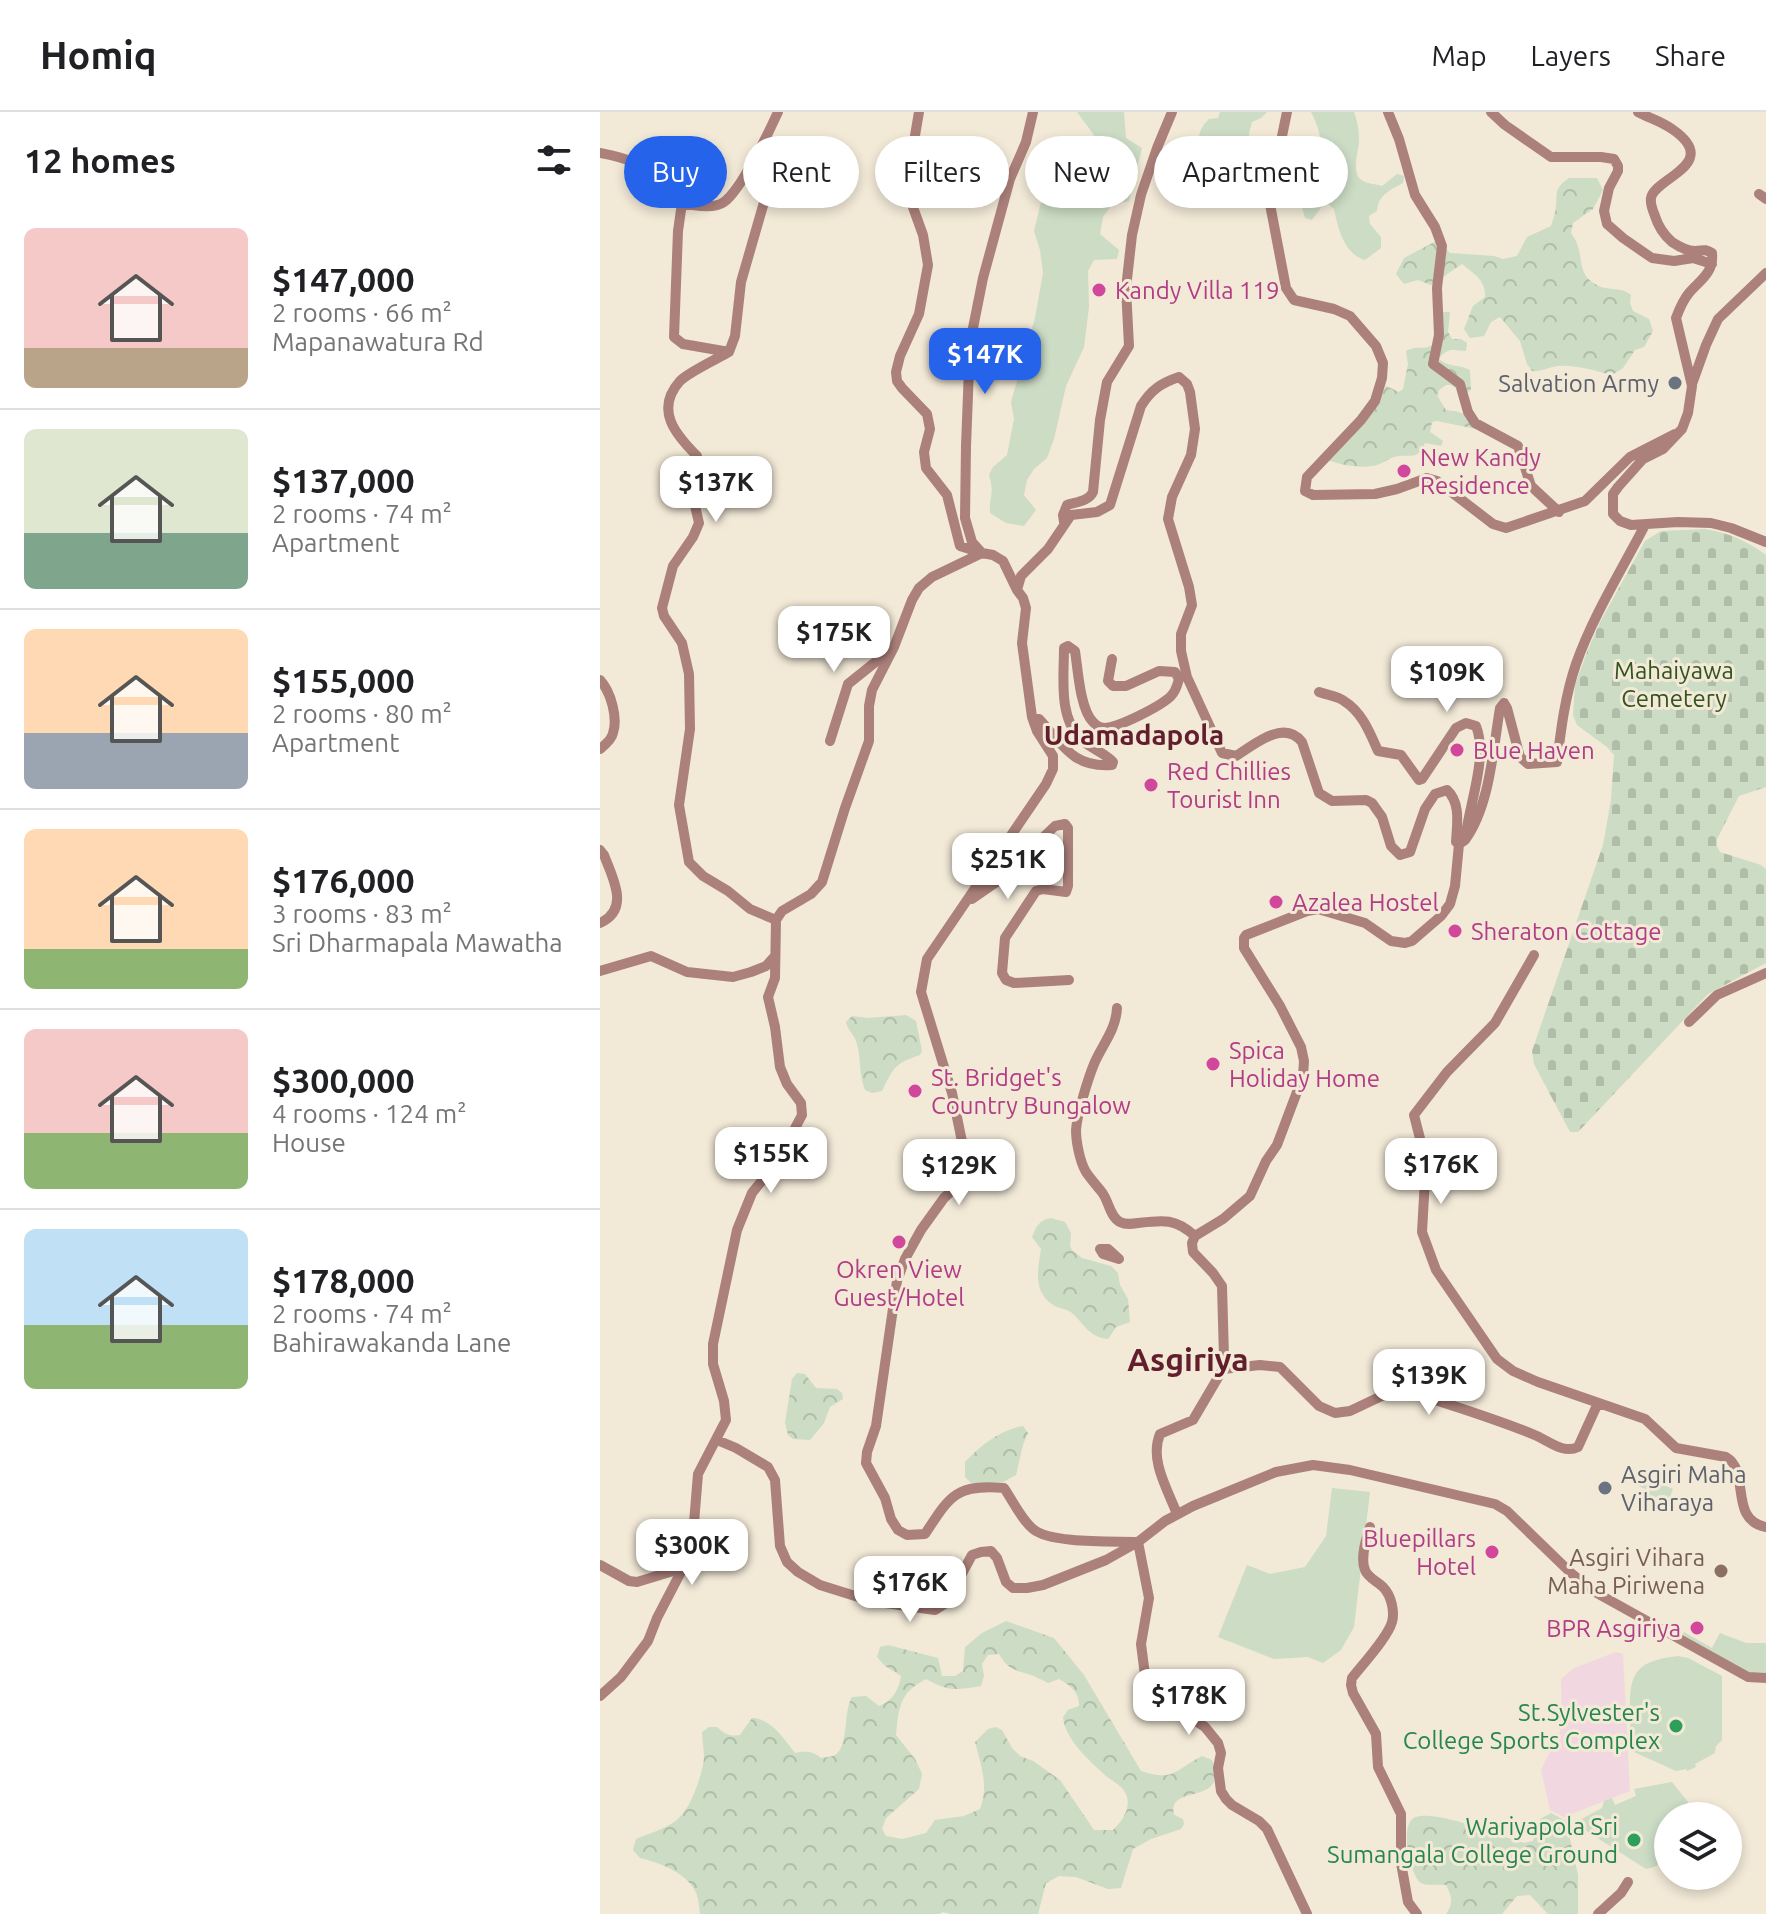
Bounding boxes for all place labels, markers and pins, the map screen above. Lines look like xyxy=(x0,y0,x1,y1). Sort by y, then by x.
place label: Kandy Villa 119 xyxy=(1115,277,1280,304)
marker: Kandy Villa 119 xyxy=(1090,281,1108,299)
pin: $147K xyxy=(929,328,1041,396)
place label: Salvation Army xyxy=(1498,370,1659,397)
marker: Salvation Army xyxy=(1666,374,1684,392)
place label: New Kandy Residence xyxy=(1420,444,1541,499)
pin: $137K xyxy=(660,456,772,524)
marker: New Kandy Residence xyxy=(1395,462,1413,480)
pin: $175K xyxy=(778,606,890,674)
pin: $109K xyxy=(1391,646,1503,714)
place label: Blue Haven xyxy=(1473,737,1595,764)
marker: Blue Haven xyxy=(1448,741,1466,759)
place label: Red Chillies Tourist Inn xyxy=(1167,758,1291,813)
marker: Red Chillies Tourist Inn xyxy=(1142,776,1160,794)
pin: $251K xyxy=(952,833,1064,901)
place label: Azalea Hostel xyxy=(1292,889,1439,916)
marker: Azalea Hostel xyxy=(1267,893,1285,911)
place label: Sheraton Cottage xyxy=(1471,918,1662,945)
marker: Sheraton Cottage xyxy=(1446,922,1464,940)
place label: Spica Holiday Home xyxy=(1229,1037,1380,1092)
marker: Spica Holiday Home xyxy=(1204,1055,1222,1073)
place label: St. Bridget's Country Bungalow xyxy=(931,1064,1131,1119)
marker: St. Bridget's Country Bungalow xyxy=(906,1082,924,1100)
pin: $155K xyxy=(715,1127,827,1195)
pin: $176K xyxy=(1385,1138,1497,1206)
pin: $129K xyxy=(903,1139,1015,1207)
marker: Okren View Guest/Hotel xyxy=(890,1233,908,1251)
place label: Okren View Guest/Hotel xyxy=(833,1256,965,1311)
pin: $139K xyxy=(1373,1349,1485,1417)
place label: Asgiri Maha Viharaya xyxy=(1621,1461,1747,1516)
marker: Asgiri Maha Viharaya xyxy=(1596,1479,1614,1497)
pin: $300K xyxy=(636,1519,748,1587)
place label: Bluepillars Hotel xyxy=(1363,1525,1476,1580)
marker: Bluepillars Hotel xyxy=(1483,1543,1501,1561)
place label: Asgiri Vihara Maha Piriwena xyxy=(1547,1544,1705,1599)
pin: $176K xyxy=(854,1556,966,1624)
marker: Asgiri Vihara Maha Piriwena xyxy=(1712,1562,1730,1580)
place label: BPR Asgiriya xyxy=(1546,1615,1681,1642)
marker: BPR Asgiriya xyxy=(1688,1619,1706,1637)
pin: $178K xyxy=(1133,1669,1245,1737)
place label: St.Sylvester's College Sports Complex xyxy=(1403,1699,1660,1754)
marker: St.Sylvester's College Sports Complex xyxy=(1667,1717,1685,1735)
place label: Wariyapola Sri Sumangala College Ground xyxy=(1327,1813,1618,1868)
marker: Wariyapola Sri Sumangala College Ground xyxy=(1625,1831,1643,1849)

